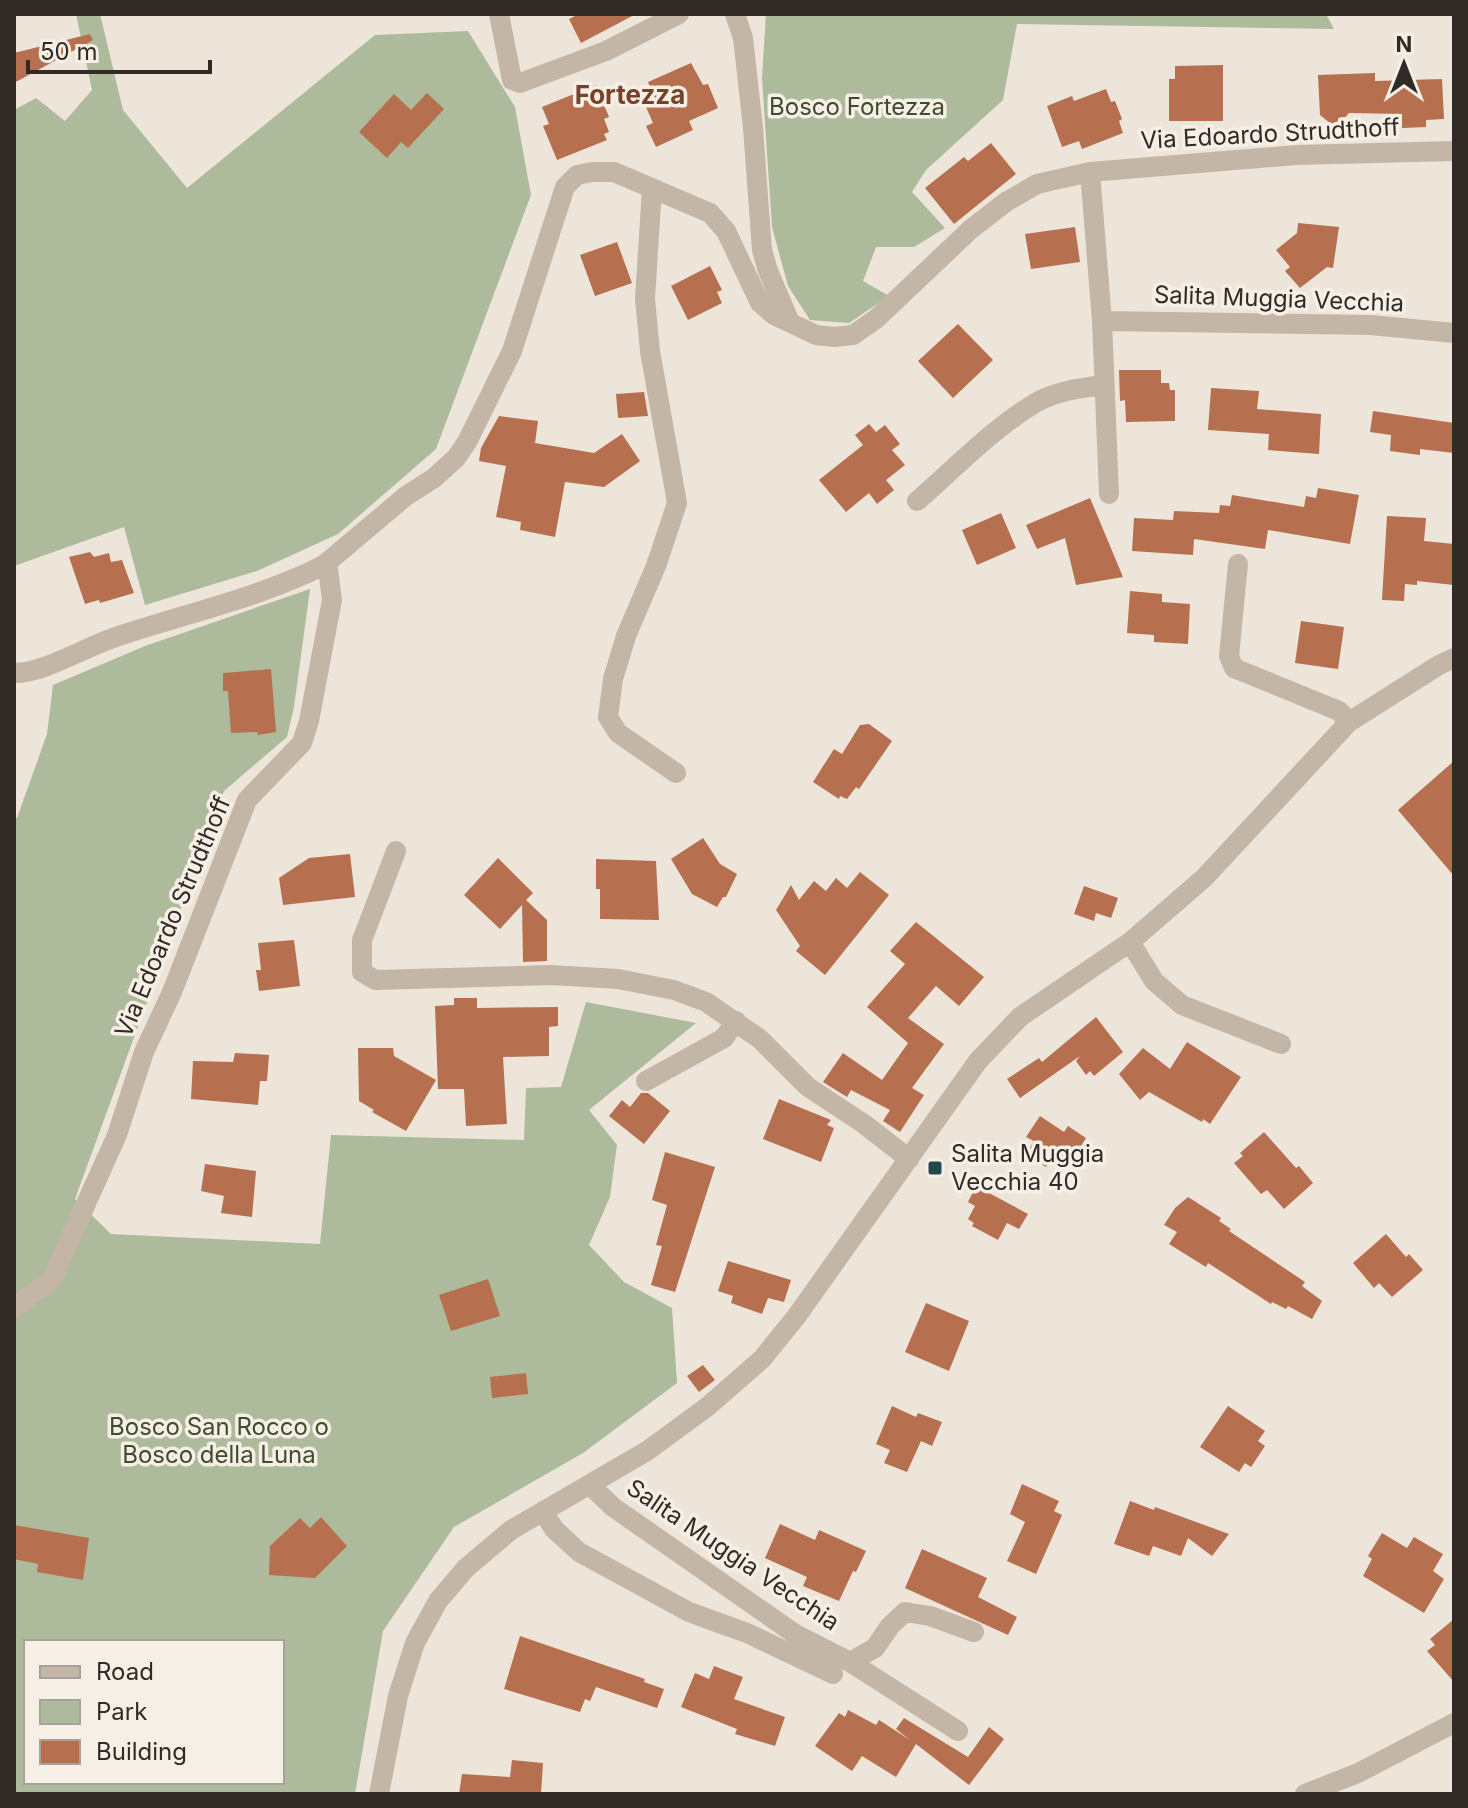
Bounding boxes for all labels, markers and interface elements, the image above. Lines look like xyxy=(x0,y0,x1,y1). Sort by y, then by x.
scale bar xyxy=(28,24,210,74)
north arrow xyxy=(1364,24,1444,104)
text: N xyxy=(1396,31,1412,57)
text: 50 m xyxy=(40,37,98,66)
district label: Fortezza xyxy=(575,79,685,110)
park label: Bosco Fortezza xyxy=(769,92,945,121)
street label: Via Edoardo Strudthoff xyxy=(1140,112,1400,155)
street label: Salita Muggia Vecchia xyxy=(1153,280,1405,317)
street label: Via Edoardo Strudthoff xyxy=(109,792,237,1042)
place label: Salita Muggia Vecchia 40 xyxy=(951,1139,1104,1196)
marker: Salita Muggia Vecchia 40 xyxy=(926,1159,944,1177)
park label: Bosco San Rocco o Bosco della Luna xyxy=(109,1412,329,1469)
street label: Salita Muggia Vecchia xyxy=(621,1473,845,1637)
legend xyxy=(24,1640,284,1784)
text: Road xyxy=(96,1657,154,1686)
text: Park xyxy=(96,1697,147,1726)
text: Building xyxy=(96,1737,187,1766)

